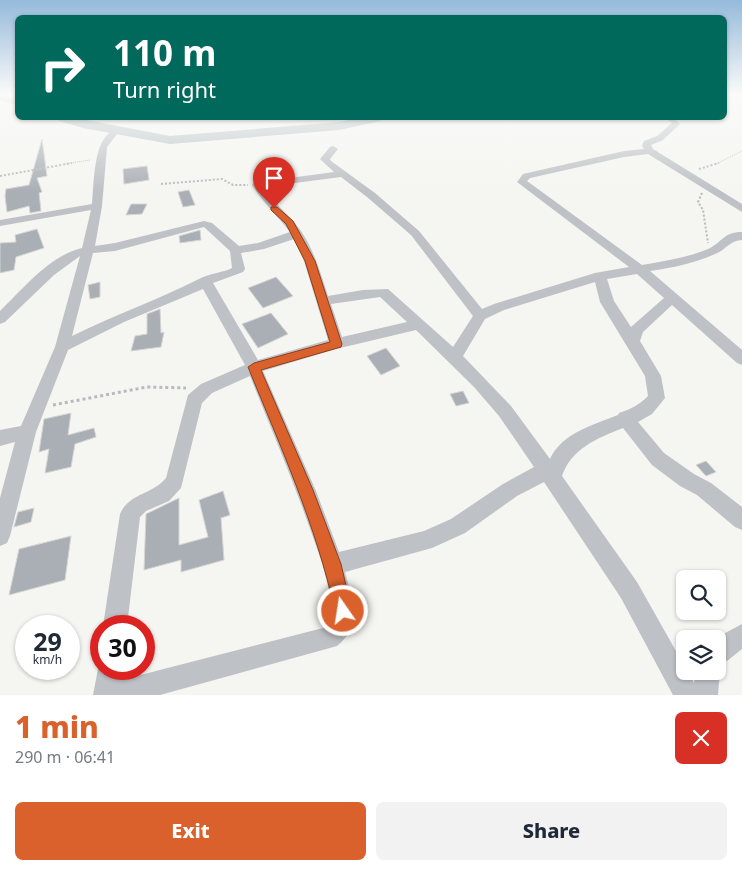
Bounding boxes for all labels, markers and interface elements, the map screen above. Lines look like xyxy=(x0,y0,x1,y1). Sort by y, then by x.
text: 110 m xyxy=(113,29,216,76)
icon: right xyxy=(30,35,95,100)
text: Turn right xyxy=(113,74,216,104)
pin xyxy=(253,157,295,208)
icon: arrive xyxy=(260,164,288,192)
map controls xyxy=(676,570,726,680)
button: search xyxy=(676,570,726,620)
position arrow xyxy=(316,584,368,636)
speed limit sign: 30 xyxy=(90,615,155,680)
text: 29 xyxy=(33,624,62,658)
button: layers xyxy=(676,630,726,680)
text: km/h xyxy=(33,651,62,668)
text: 1 min xyxy=(15,706,99,747)
button: close xyxy=(675,712,727,764)
text: 290 m · 06:41 xyxy=(15,746,115,768)
button: Exit xyxy=(15,802,366,860)
button: Share xyxy=(376,802,727,860)

